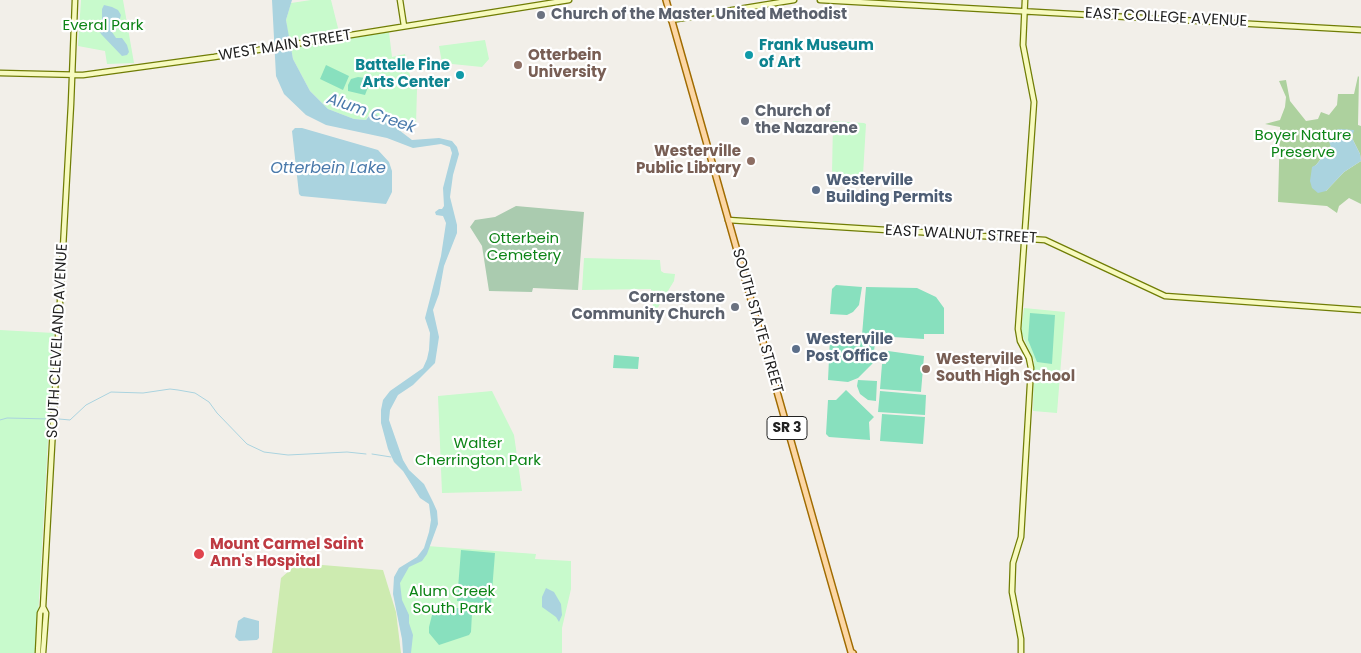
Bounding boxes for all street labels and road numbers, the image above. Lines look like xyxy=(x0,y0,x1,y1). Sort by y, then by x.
street label: EAST COLLEGE AVENUE xyxy=(1084,5,1248,31)
street label: WEST MAIN STREET xyxy=(217,27,353,65)
street label: EAST WALNUT STREET xyxy=(884,222,1038,248)
street label: SOUTH CLEVELAND AVENUE xyxy=(44,243,72,439)
street label: SOUTH STATE STREET xyxy=(728,247,786,395)
road number: SR 3 xyxy=(767,416,807,439)

